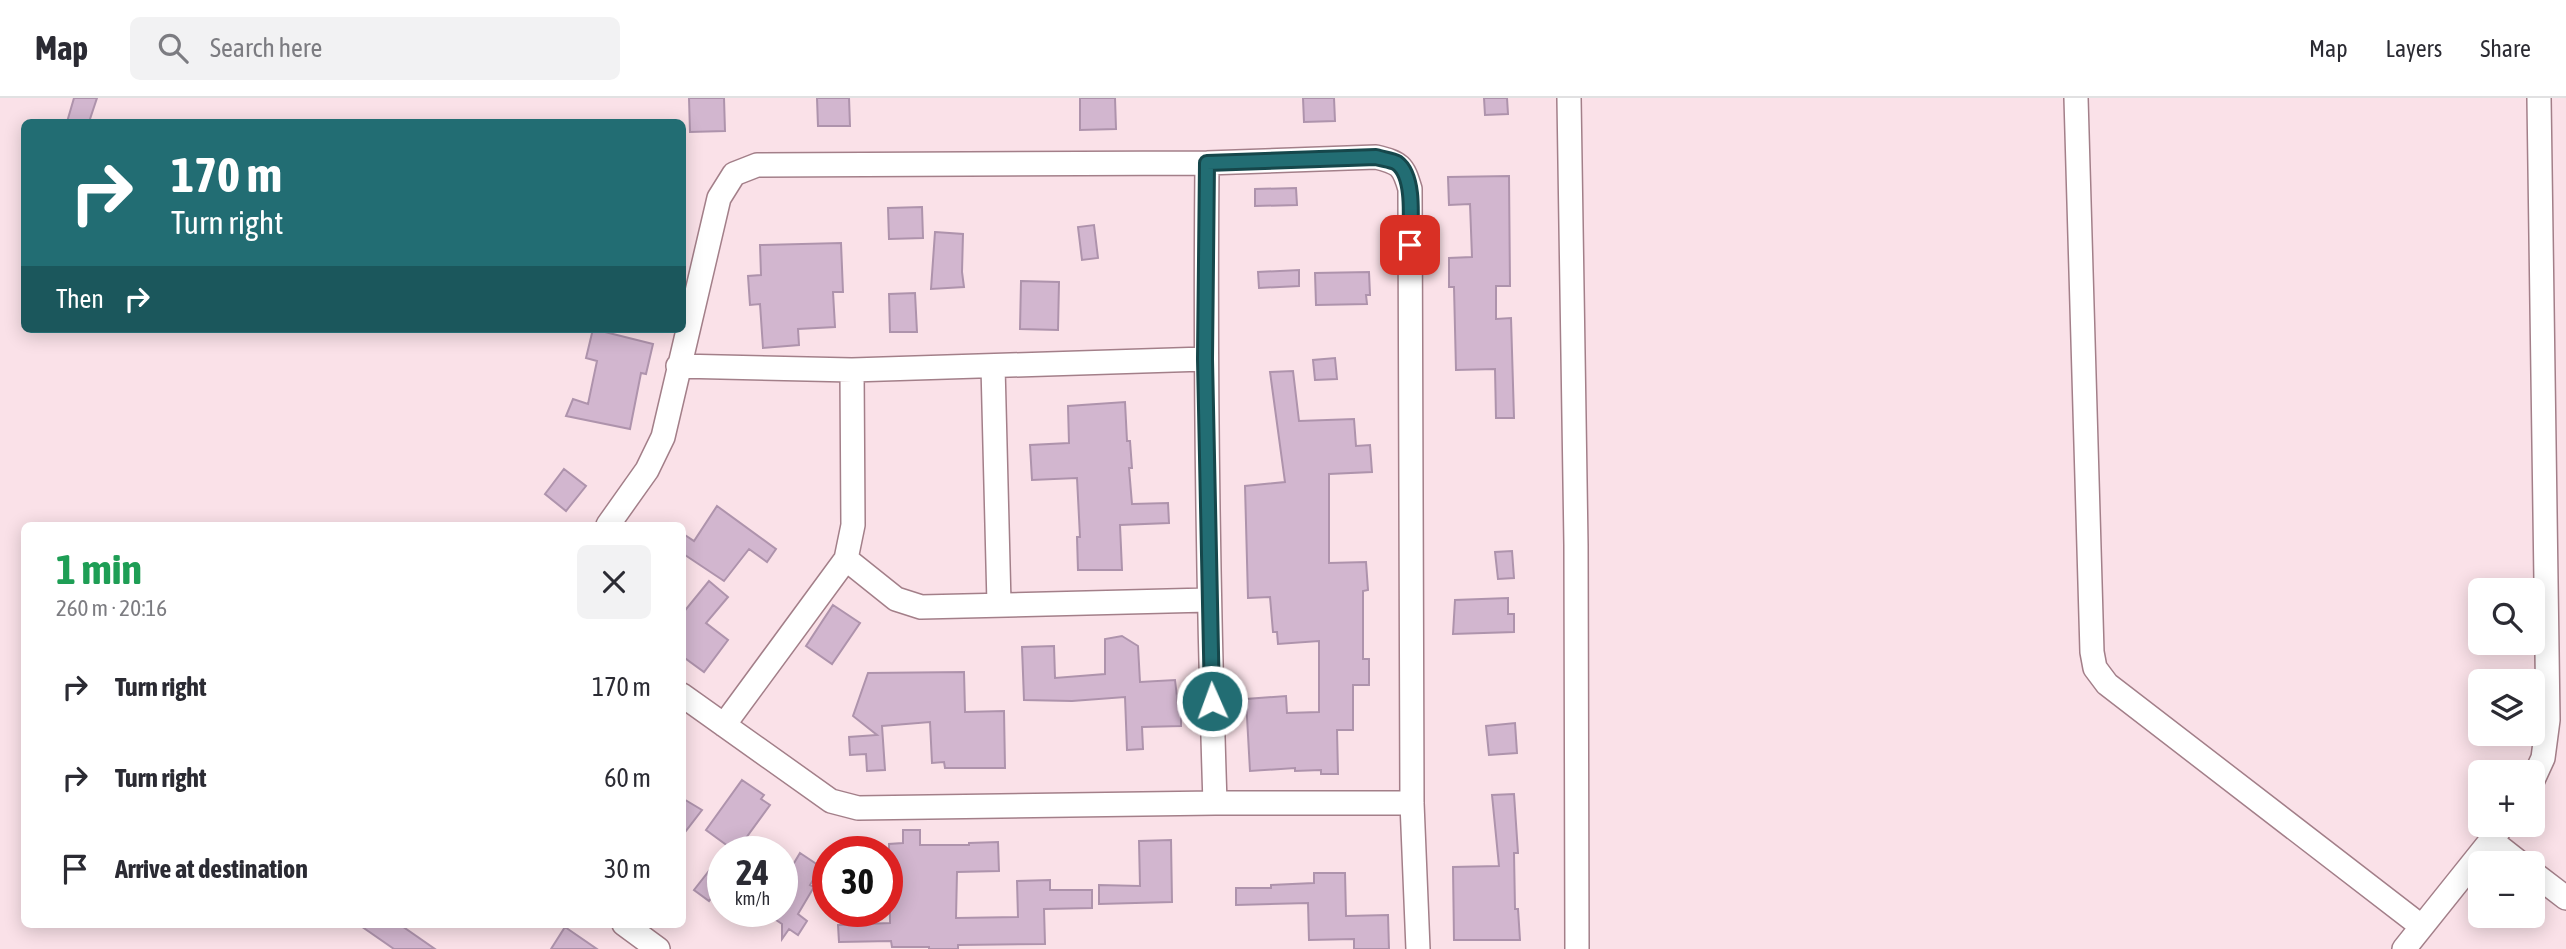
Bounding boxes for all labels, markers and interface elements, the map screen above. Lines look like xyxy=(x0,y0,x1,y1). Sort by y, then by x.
search box xyxy=(130,17,620,80)
text: Map xyxy=(35,29,88,67)
icon: search xyxy=(154,29,192,67)
text: Search here xyxy=(210,33,322,63)
text: Map xyxy=(2309,35,2348,62)
text: Layers xyxy=(2386,35,2442,62)
text: Share xyxy=(2480,35,2531,62)
text: 170 m xyxy=(171,146,282,202)
icon: right xyxy=(56,147,147,238)
text: Turn right xyxy=(171,204,284,241)
pin xyxy=(1380,215,1440,275)
icon: arrive xyxy=(1391,226,1429,264)
icon: right xyxy=(118,280,156,318)
text: Then xyxy=(56,284,104,314)
text: 1 min xyxy=(56,545,142,593)
button: close xyxy=(577,545,651,619)
map controls xyxy=(2468,578,2545,928)
button: search xyxy=(2468,578,2545,655)
text: 260 m · 20:16 xyxy=(56,595,167,621)
position arrow xyxy=(1175,664,1249,738)
icon: right xyxy=(56,668,94,706)
button: layers xyxy=(2468,669,2545,746)
text: Turn right xyxy=(115,672,206,702)
text: 170 m xyxy=(592,672,651,702)
icon: right xyxy=(56,759,94,797)
button: + xyxy=(2468,760,2545,837)
text: Turn right xyxy=(115,763,206,793)
text: 60 m xyxy=(604,763,651,793)
speed limit sign: 30 xyxy=(812,836,903,927)
icon: arrive xyxy=(56,850,94,888)
button: − xyxy=(2468,851,2545,928)
text: 24 xyxy=(736,852,769,892)
text: Arrive at destination xyxy=(115,854,308,884)
text: 30 m xyxy=(604,854,651,884)
text: km/h xyxy=(735,888,770,909)

